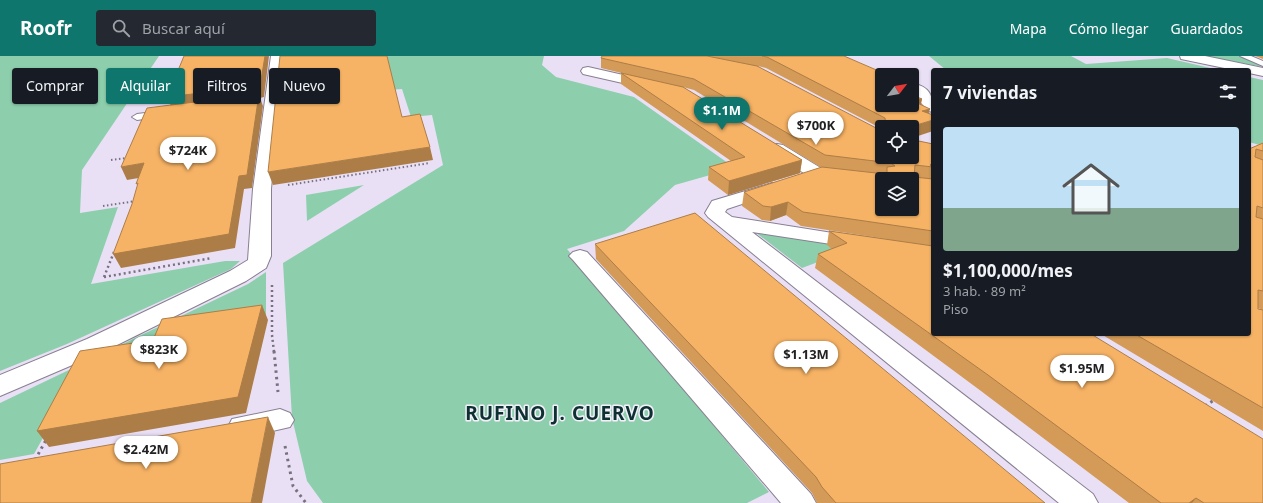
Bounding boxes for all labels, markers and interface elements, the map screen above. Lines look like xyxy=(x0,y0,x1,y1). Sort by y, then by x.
search box xyxy=(96,10,376,46)
text: Roofr xyxy=(20,15,72,41)
icon: search xyxy=(110,17,132,39)
text: Buscar aquí xyxy=(142,18,225,38)
text: Mapa xyxy=(1010,19,1047,38)
text: Cómo llegar xyxy=(1069,19,1149,38)
text: Guardados xyxy=(1171,19,1243,38)
chip: Comprar xyxy=(12,68,98,104)
chip: Alquilar xyxy=(106,68,185,104)
chip: Filtros xyxy=(193,68,261,104)
chip: Nuevo xyxy=(269,68,340,104)
north arrow xyxy=(875,68,919,112)
map controls xyxy=(875,68,919,216)
text: 7 viviendas xyxy=(943,81,1037,104)
icon: filters xyxy=(1217,81,1239,103)
pin: $1.1M xyxy=(694,97,750,131)
text: $1.1M xyxy=(703,101,741,119)
pin: $700K xyxy=(788,112,844,146)
text: $700K xyxy=(797,116,835,134)
button: locate xyxy=(875,120,919,164)
pin: $724K xyxy=(160,137,216,171)
text: $724K xyxy=(169,141,207,159)
icon: home xyxy=(1055,153,1127,225)
button: layers xyxy=(875,172,919,216)
text: $1,100,000/mes xyxy=(943,259,1073,282)
text: 3 hab. · 89 m² xyxy=(943,282,1026,300)
text: Piso xyxy=(943,300,968,318)
pin: $823K xyxy=(131,336,187,370)
text: $823K xyxy=(140,340,178,358)
pin: $1.13M xyxy=(773,341,839,375)
text: $1.13M xyxy=(783,345,829,363)
pin: $1.95M xyxy=(1049,355,1115,389)
text: $1.95M xyxy=(1059,359,1105,377)
district label: RUFINO J. CUERVO xyxy=(465,400,655,426)
pin: $2.42M xyxy=(113,436,179,470)
text: $2.42M xyxy=(123,440,169,458)

